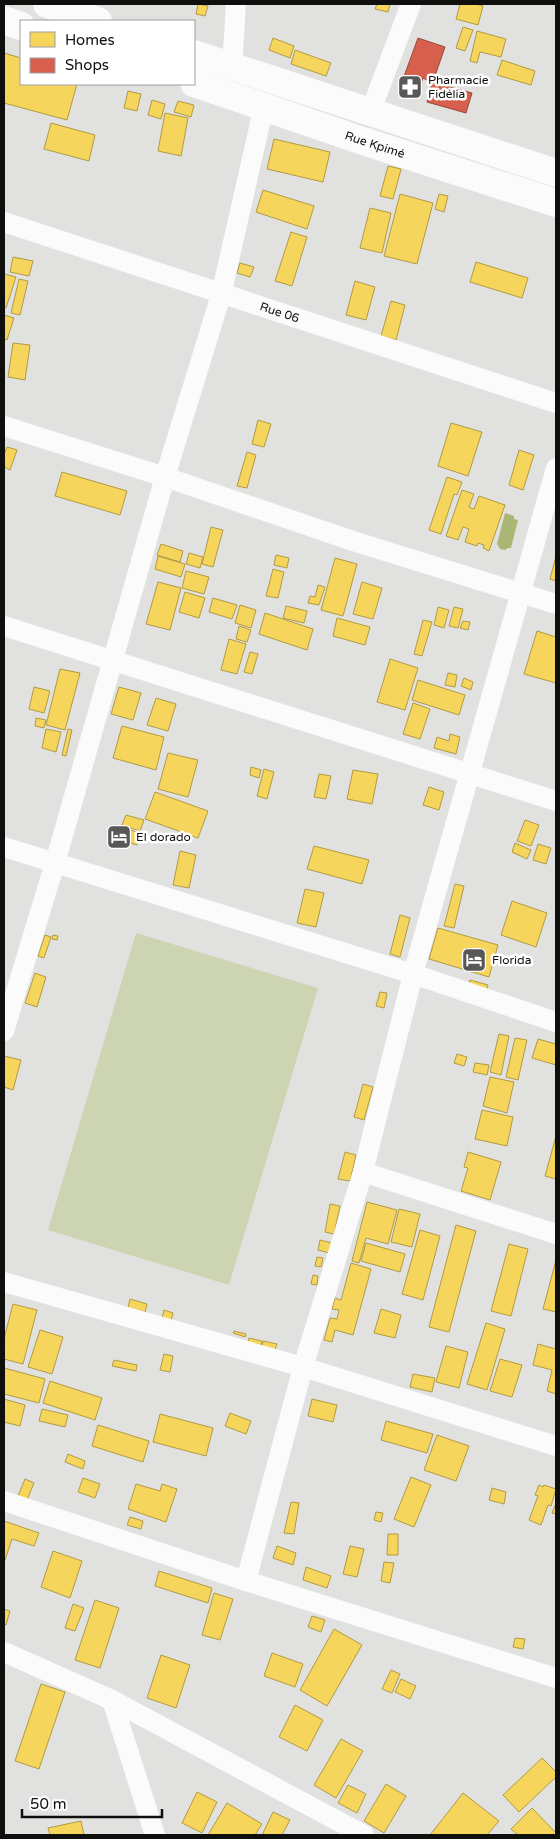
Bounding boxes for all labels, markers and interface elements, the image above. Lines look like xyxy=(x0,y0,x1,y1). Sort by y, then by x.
legend xyxy=(20,20,195,85)
text: Homes xyxy=(65,31,115,49)
text: Shops xyxy=(65,56,109,74)
place label: Pharmacie Fidélia xyxy=(428,73,489,101)
pharmacy icon: Pharmacie Fidélia xyxy=(397,74,423,100)
street label: Rue Kpimé xyxy=(343,128,407,161)
street label: Rue 06 xyxy=(258,299,301,325)
hotel icon: El dorado xyxy=(106,824,132,850)
place label: El dorado xyxy=(136,830,191,844)
hotel icon: Florida xyxy=(461,947,487,973)
place label: Florida xyxy=(492,953,531,967)
scale bar xyxy=(22,1786,162,1818)
text: 50 m xyxy=(30,1795,67,1813)

